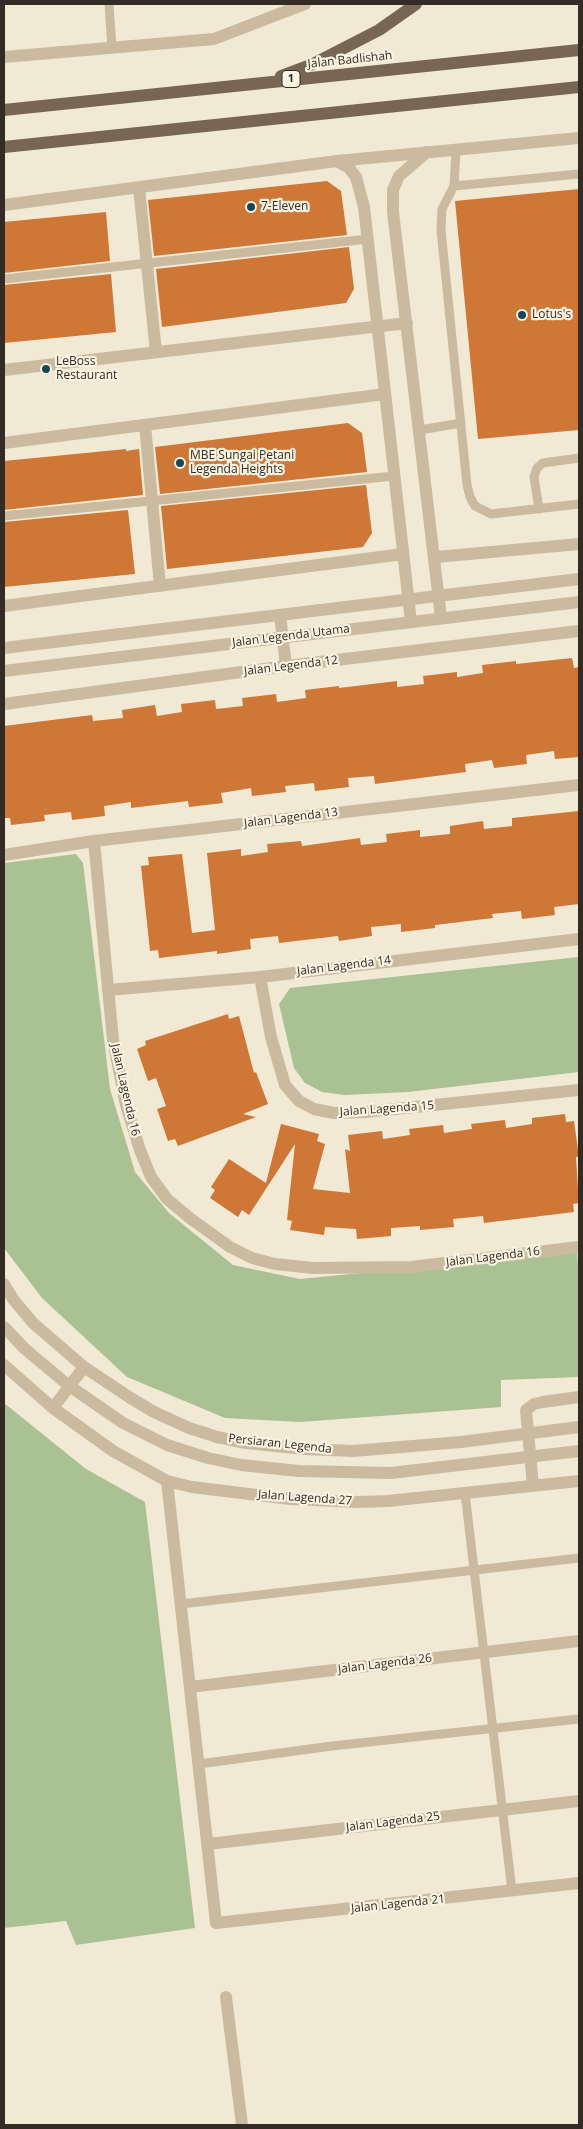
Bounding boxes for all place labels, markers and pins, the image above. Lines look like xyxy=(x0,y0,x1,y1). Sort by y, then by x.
place label: 7-Eleven xyxy=(261,200,308,214)
marker: 7-Eleven xyxy=(245,201,257,213)
place label: Lotus's xyxy=(532,308,571,322)
marker: Lotus's xyxy=(516,309,528,321)
place label: LeBoss Restaurant xyxy=(56,355,117,383)
marker: LeBoss Restaurant xyxy=(40,363,52,375)
place label: MBE Sungai Petani Legenda Heights xyxy=(190,449,294,477)
marker: MBE Sungai Petani Legenda Heights xyxy=(174,457,186,469)

